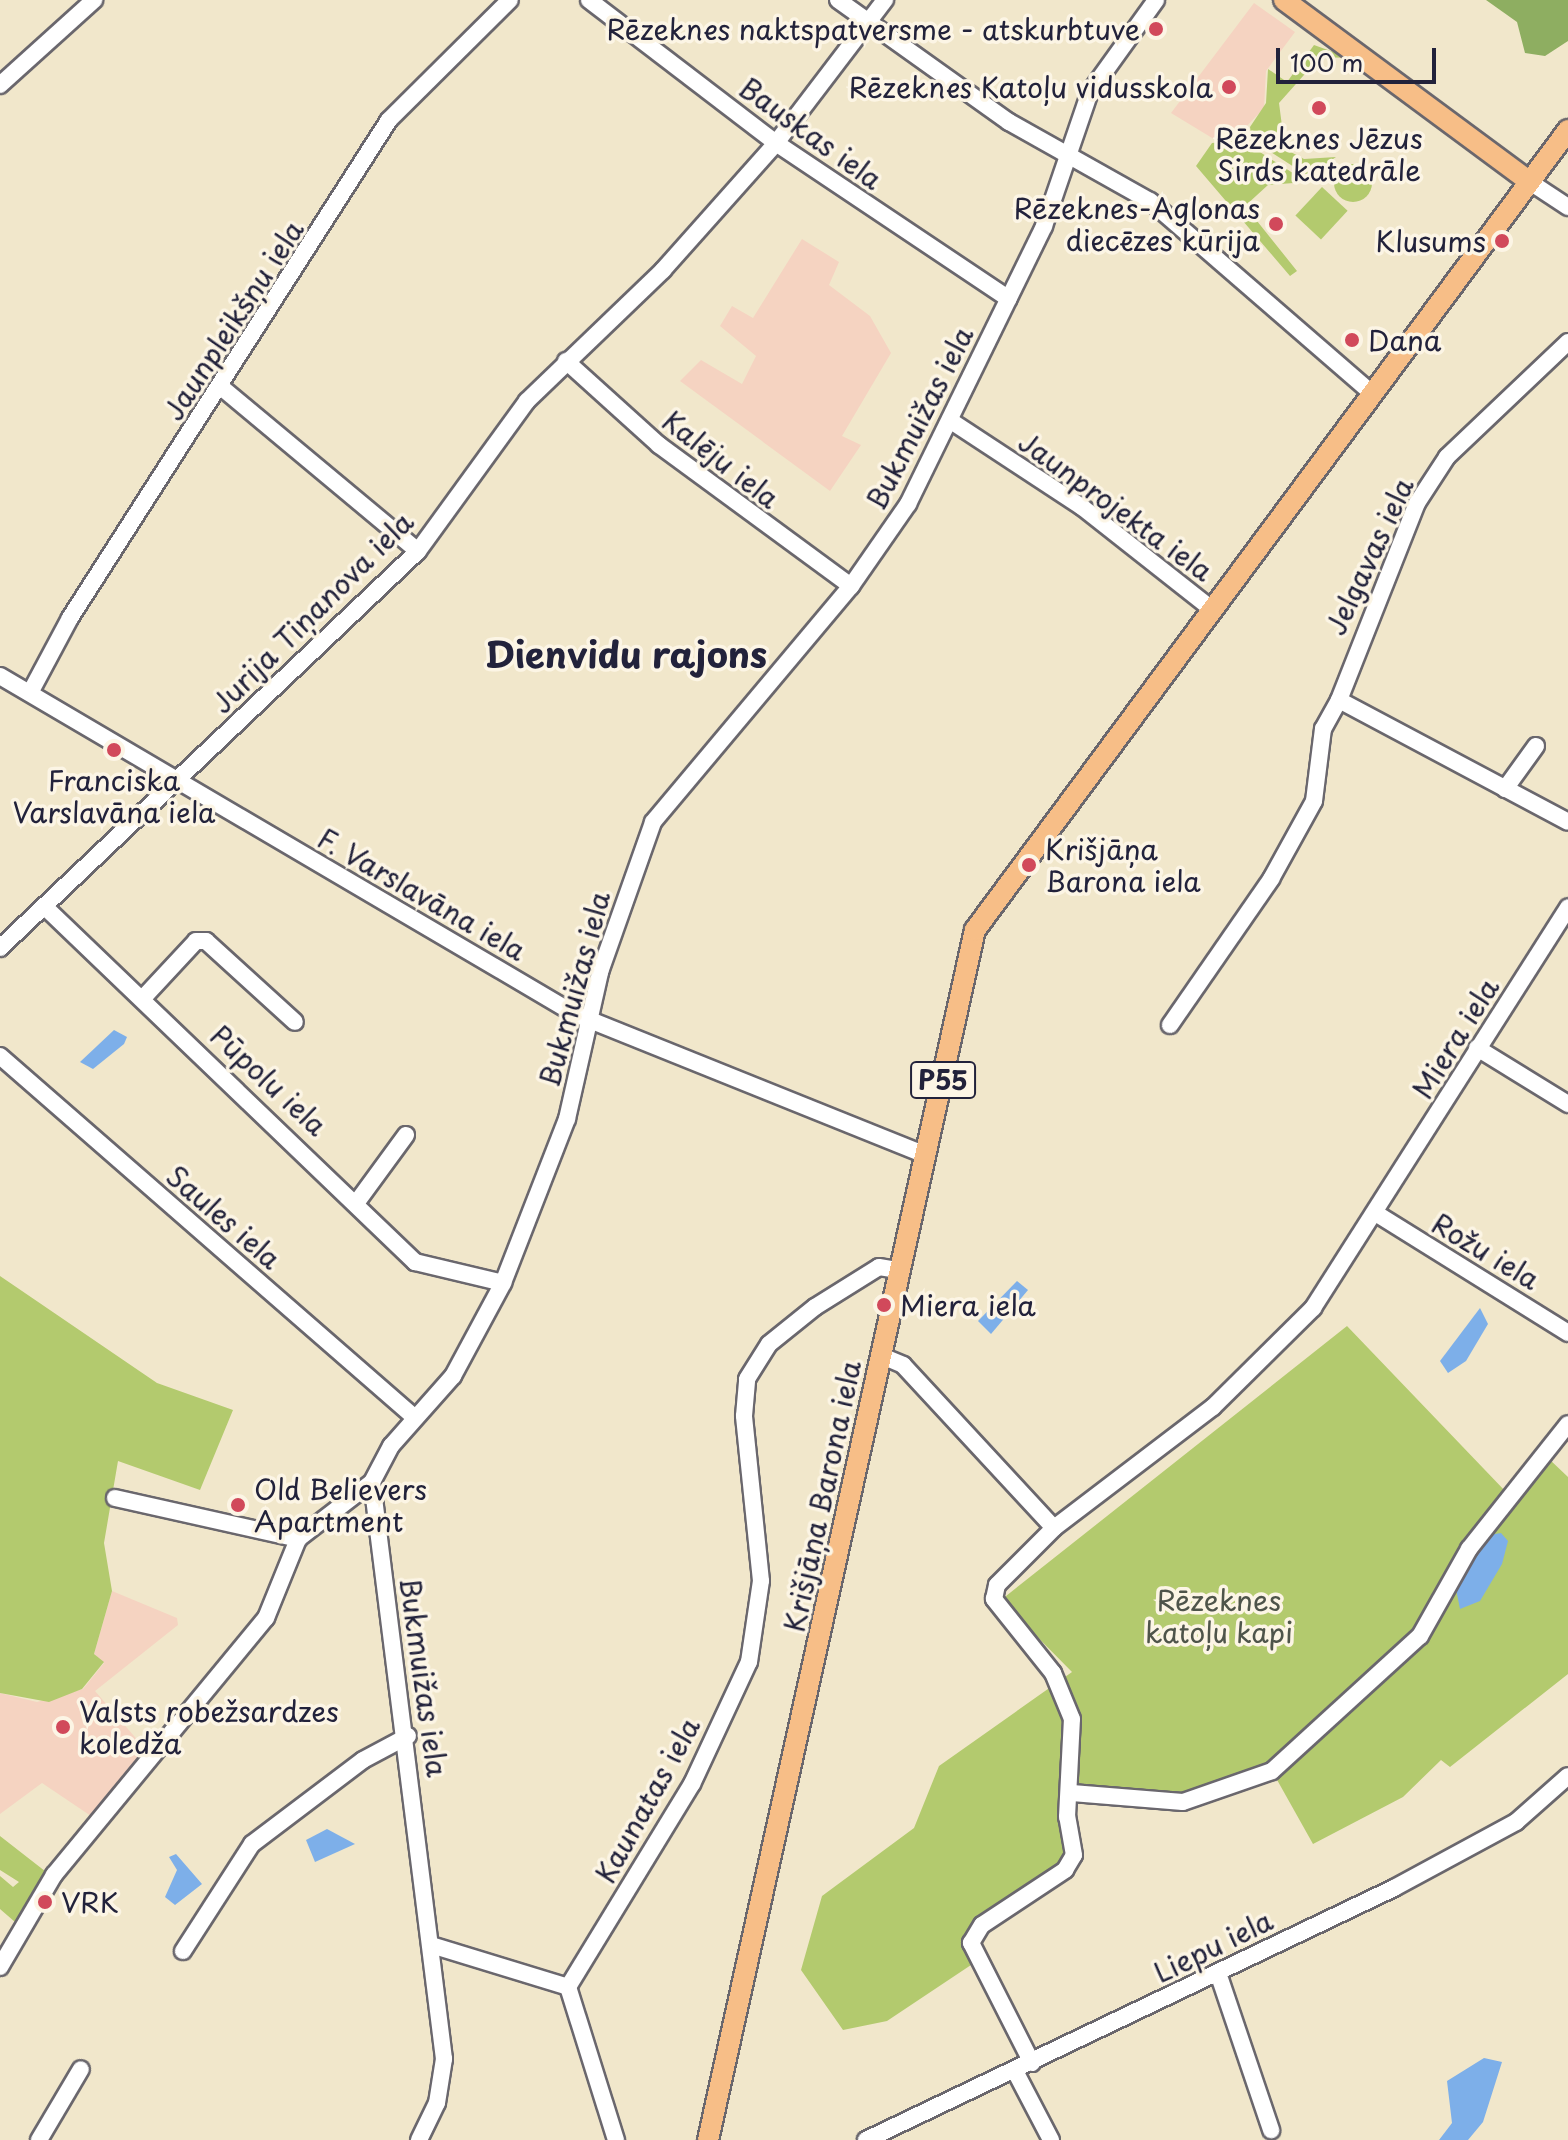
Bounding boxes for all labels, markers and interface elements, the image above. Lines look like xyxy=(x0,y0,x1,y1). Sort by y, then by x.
place label: Rēzeknes naktspatversme - atskurbtuve xyxy=(602,12,1140,46)
marker: Rēzeknes naktspatversme - atskurbtuve xyxy=(1147,20,1165,38)
scale bar xyxy=(1280,32,1440,82)
text: 100 m xyxy=(1290,44,1363,80)
street label: Bauskas iela xyxy=(733,70,889,196)
place label: Rēzeknes Katoļu vidusskola xyxy=(848,70,1213,104)
marker: Rēzeknes Katoļu vidusskola xyxy=(1220,78,1238,96)
marker: Rēzeknes Jēzus Sirds katedrāle xyxy=(1310,99,1328,117)
place label: Rēzeknes Jēzus Sirds katedrāle xyxy=(1216,121,1422,187)
place label: Rēzeknes-Aglonas diecēzes kūrija xyxy=(1014,191,1260,257)
street label: Jaunpleikšņu iela xyxy=(156,215,310,425)
marker: Rēzeknes-Aglonas diecēzes kūrija xyxy=(1267,215,1285,233)
place label: Klusums xyxy=(1375,224,1486,258)
marker: Klusums xyxy=(1493,232,1511,250)
street label: Bukmuižas iela xyxy=(858,320,980,516)
place label: Dana xyxy=(1368,323,1441,357)
marker: Dana xyxy=(1343,331,1361,349)
street label: Kalēju iela xyxy=(656,403,786,515)
street label: Jaunprojekta iela xyxy=(1011,423,1221,589)
street label: Jelgavas iela xyxy=(1318,472,1420,640)
street label: Jurija Tiņanova iela xyxy=(205,505,419,719)
district label: Dienvidu rajons xyxy=(484,632,768,676)
marker: Franciska Varslavāna iela xyxy=(105,741,123,759)
place label: Franciska Varslavāna iela xyxy=(12,763,216,829)
street label: F. Varslavāna iela xyxy=(312,821,532,967)
place label: Krišjāņa Barona iela xyxy=(1045,832,1201,898)
marker: Krišjāņa Barona iela xyxy=(1020,856,1038,874)
street label: Bukmuižas iela xyxy=(532,887,616,1091)
street label: Miera iela xyxy=(1405,972,1505,1104)
street label: Pūpolu iela xyxy=(204,1018,334,1142)
road number: P55 xyxy=(909,1058,977,1102)
street label: Saules iela xyxy=(159,1157,289,1277)
street label: Rožu iela xyxy=(1426,1206,1546,1296)
place label: Miera iela xyxy=(900,1288,1035,1322)
marker: Miera iela xyxy=(875,1296,893,1314)
street label: Krišjāņa Barona iela xyxy=(777,1356,867,1636)
place label: Old Believers Apartment xyxy=(254,1472,428,1538)
marker: Old Believers Apartment xyxy=(229,1496,247,1514)
street label: Bukmuižas iela xyxy=(393,1575,455,1779)
park label: Rēzeknes katoļu kapi xyxy=(1144,1583,1294,1649)
place label: Valsts robežsardzes koledža xyxy=(79,1694,339,1760)
street label: Kaunatas iela xyxy=(587,1711,707,1889)
marker: Valsts robežsardzes koledža xyxy=(54,1718,72,1736)
place label: VRK xyxy=(61,1885,119,1919)
marker: VRK xyxy=(36,1893,54,1911)
street label: Liepu iela xyxy=(1148,1903,1278,1989)

